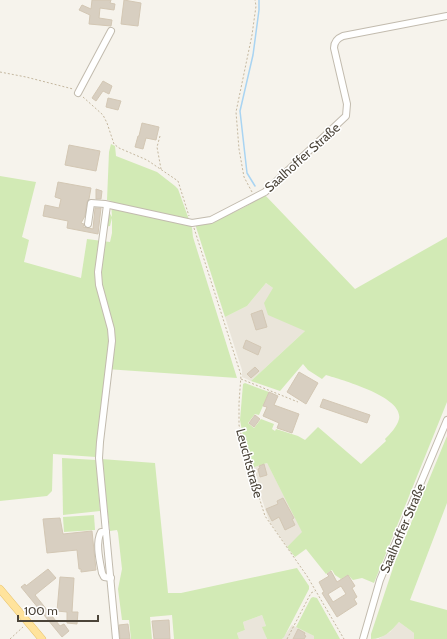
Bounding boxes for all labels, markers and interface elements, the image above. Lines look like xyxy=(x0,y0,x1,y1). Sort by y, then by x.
street label: Saalhoffer Straße xyxy=(261,119,343,195)
street label: Leuchtstraße xyxy=(233,427,267,500)
street label: Saalhoffer Straße xyxy=(376,481,428,575)
scale bar xyxy=(18,597,98,623)
text: 100 m xyxy=(24,603,58,618)

